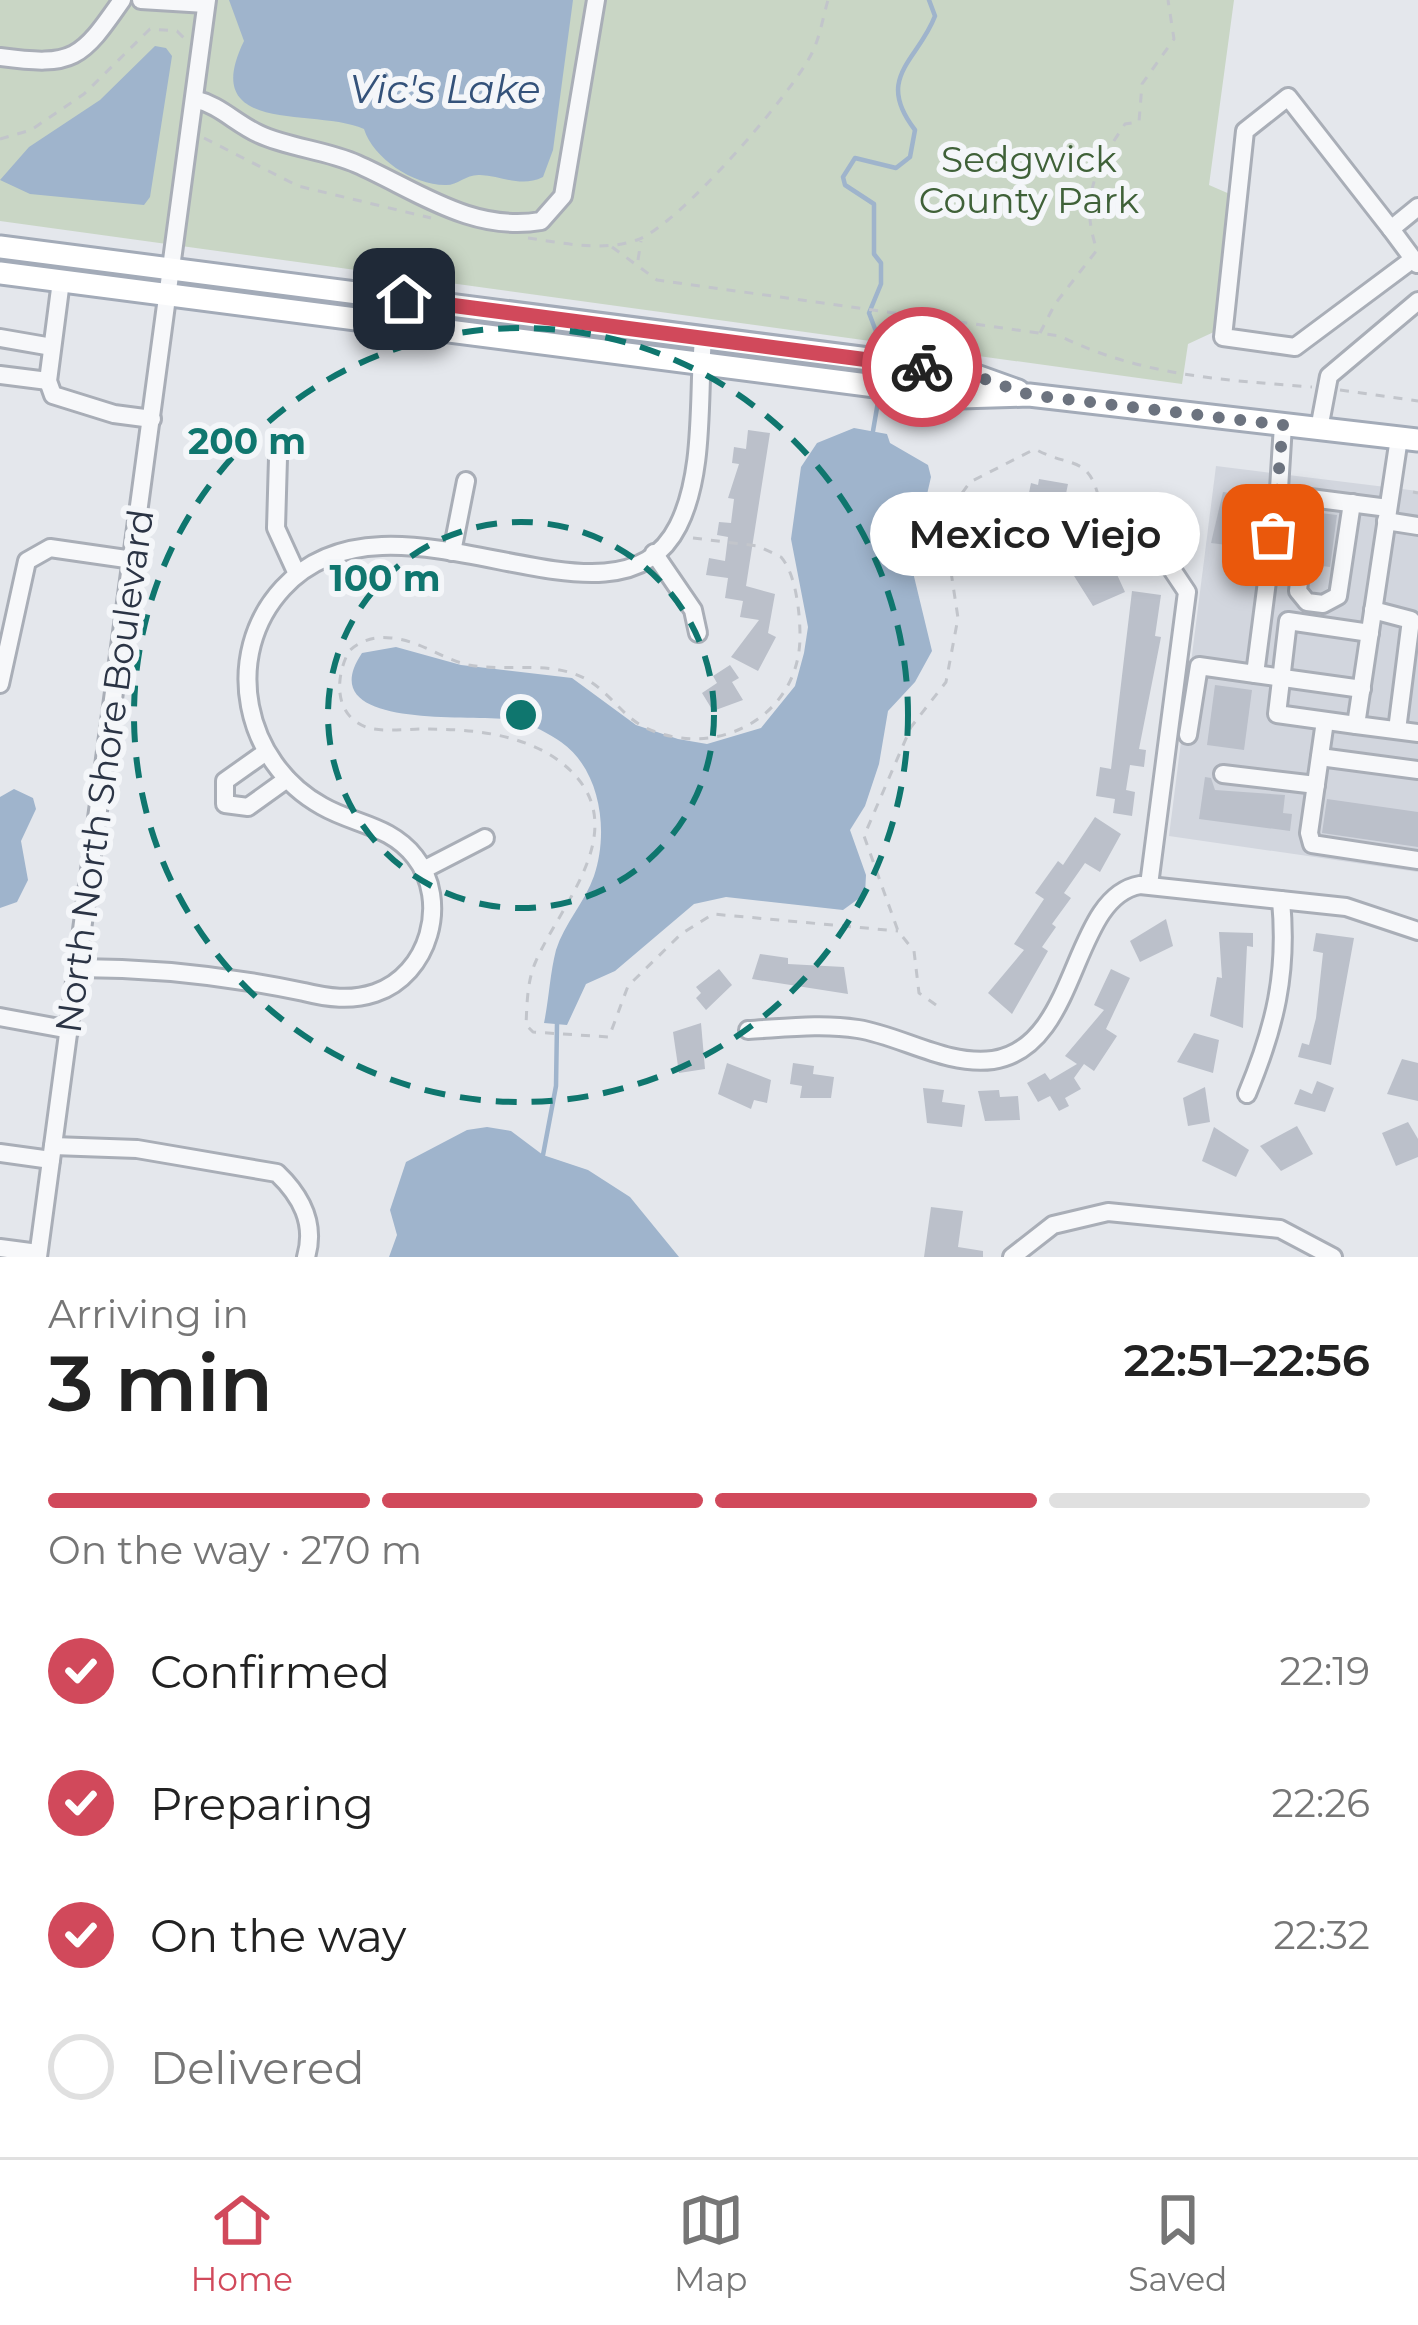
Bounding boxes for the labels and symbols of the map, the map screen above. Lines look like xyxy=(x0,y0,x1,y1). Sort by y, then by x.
water label: Vic's Lake xyxy=(349,65,541,113)
park label: Sedgwick County Park xyxy=(919,137,1140,222)
pin xyxy=(353,248,455,350)
courier xyxy=(862,307,982,427)
text: 200 m xyxy=(188,419,306,463)
pin xyxy=(1222,484,1324,586)
callout: Mexico Viejo xyxy=(871,493,1201,577)
street label: North North Shore Boulevard xyxy=(45,506,163,1036)
text: 100 m xyxy=(330,556,440,600)
centre of rings xyxy=(500,694,542,736)

